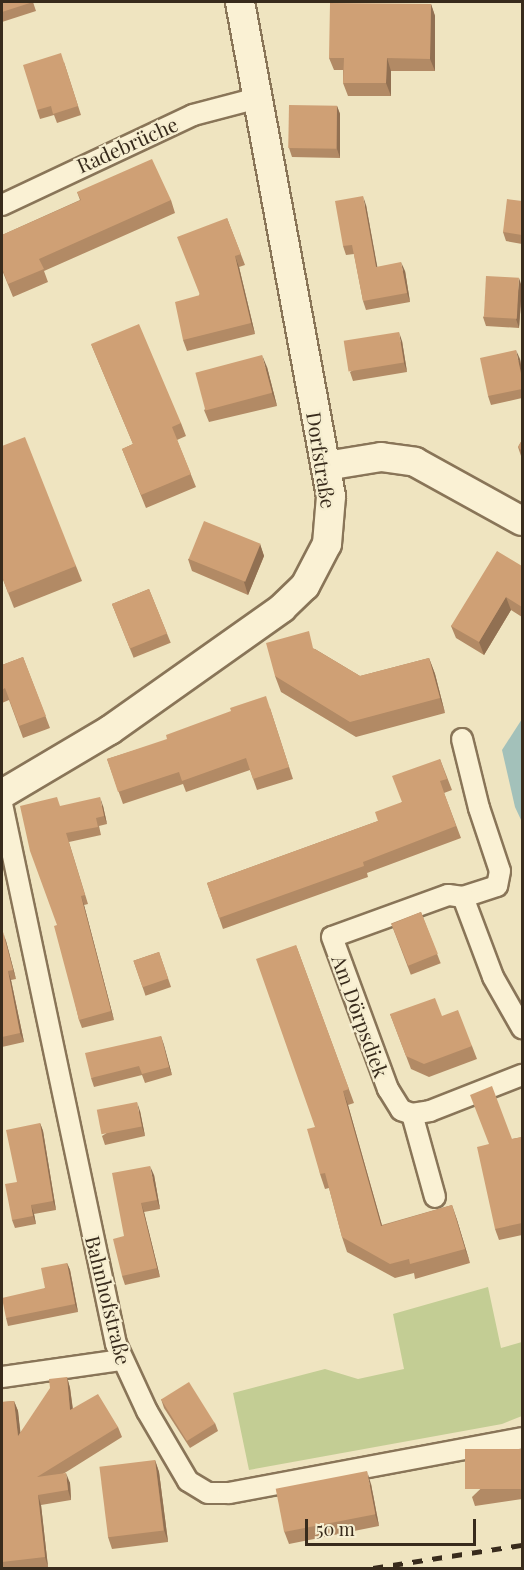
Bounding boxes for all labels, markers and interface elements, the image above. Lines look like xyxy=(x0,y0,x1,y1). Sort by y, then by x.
street label: Radebrüche xyxy=(73,111,181,177)
street label: Dorfstraße xyxy=(303,410,341,510)
street label: Am Dörpsdiek xyxy=(328,951,394,1081)
street label: Bahnhofstraße xyxy=(81,1233,137,1367)
scale bar xyxy=(308,1507,479,1545)
text: 50 m xyxy=(316,1517,355,1541)

